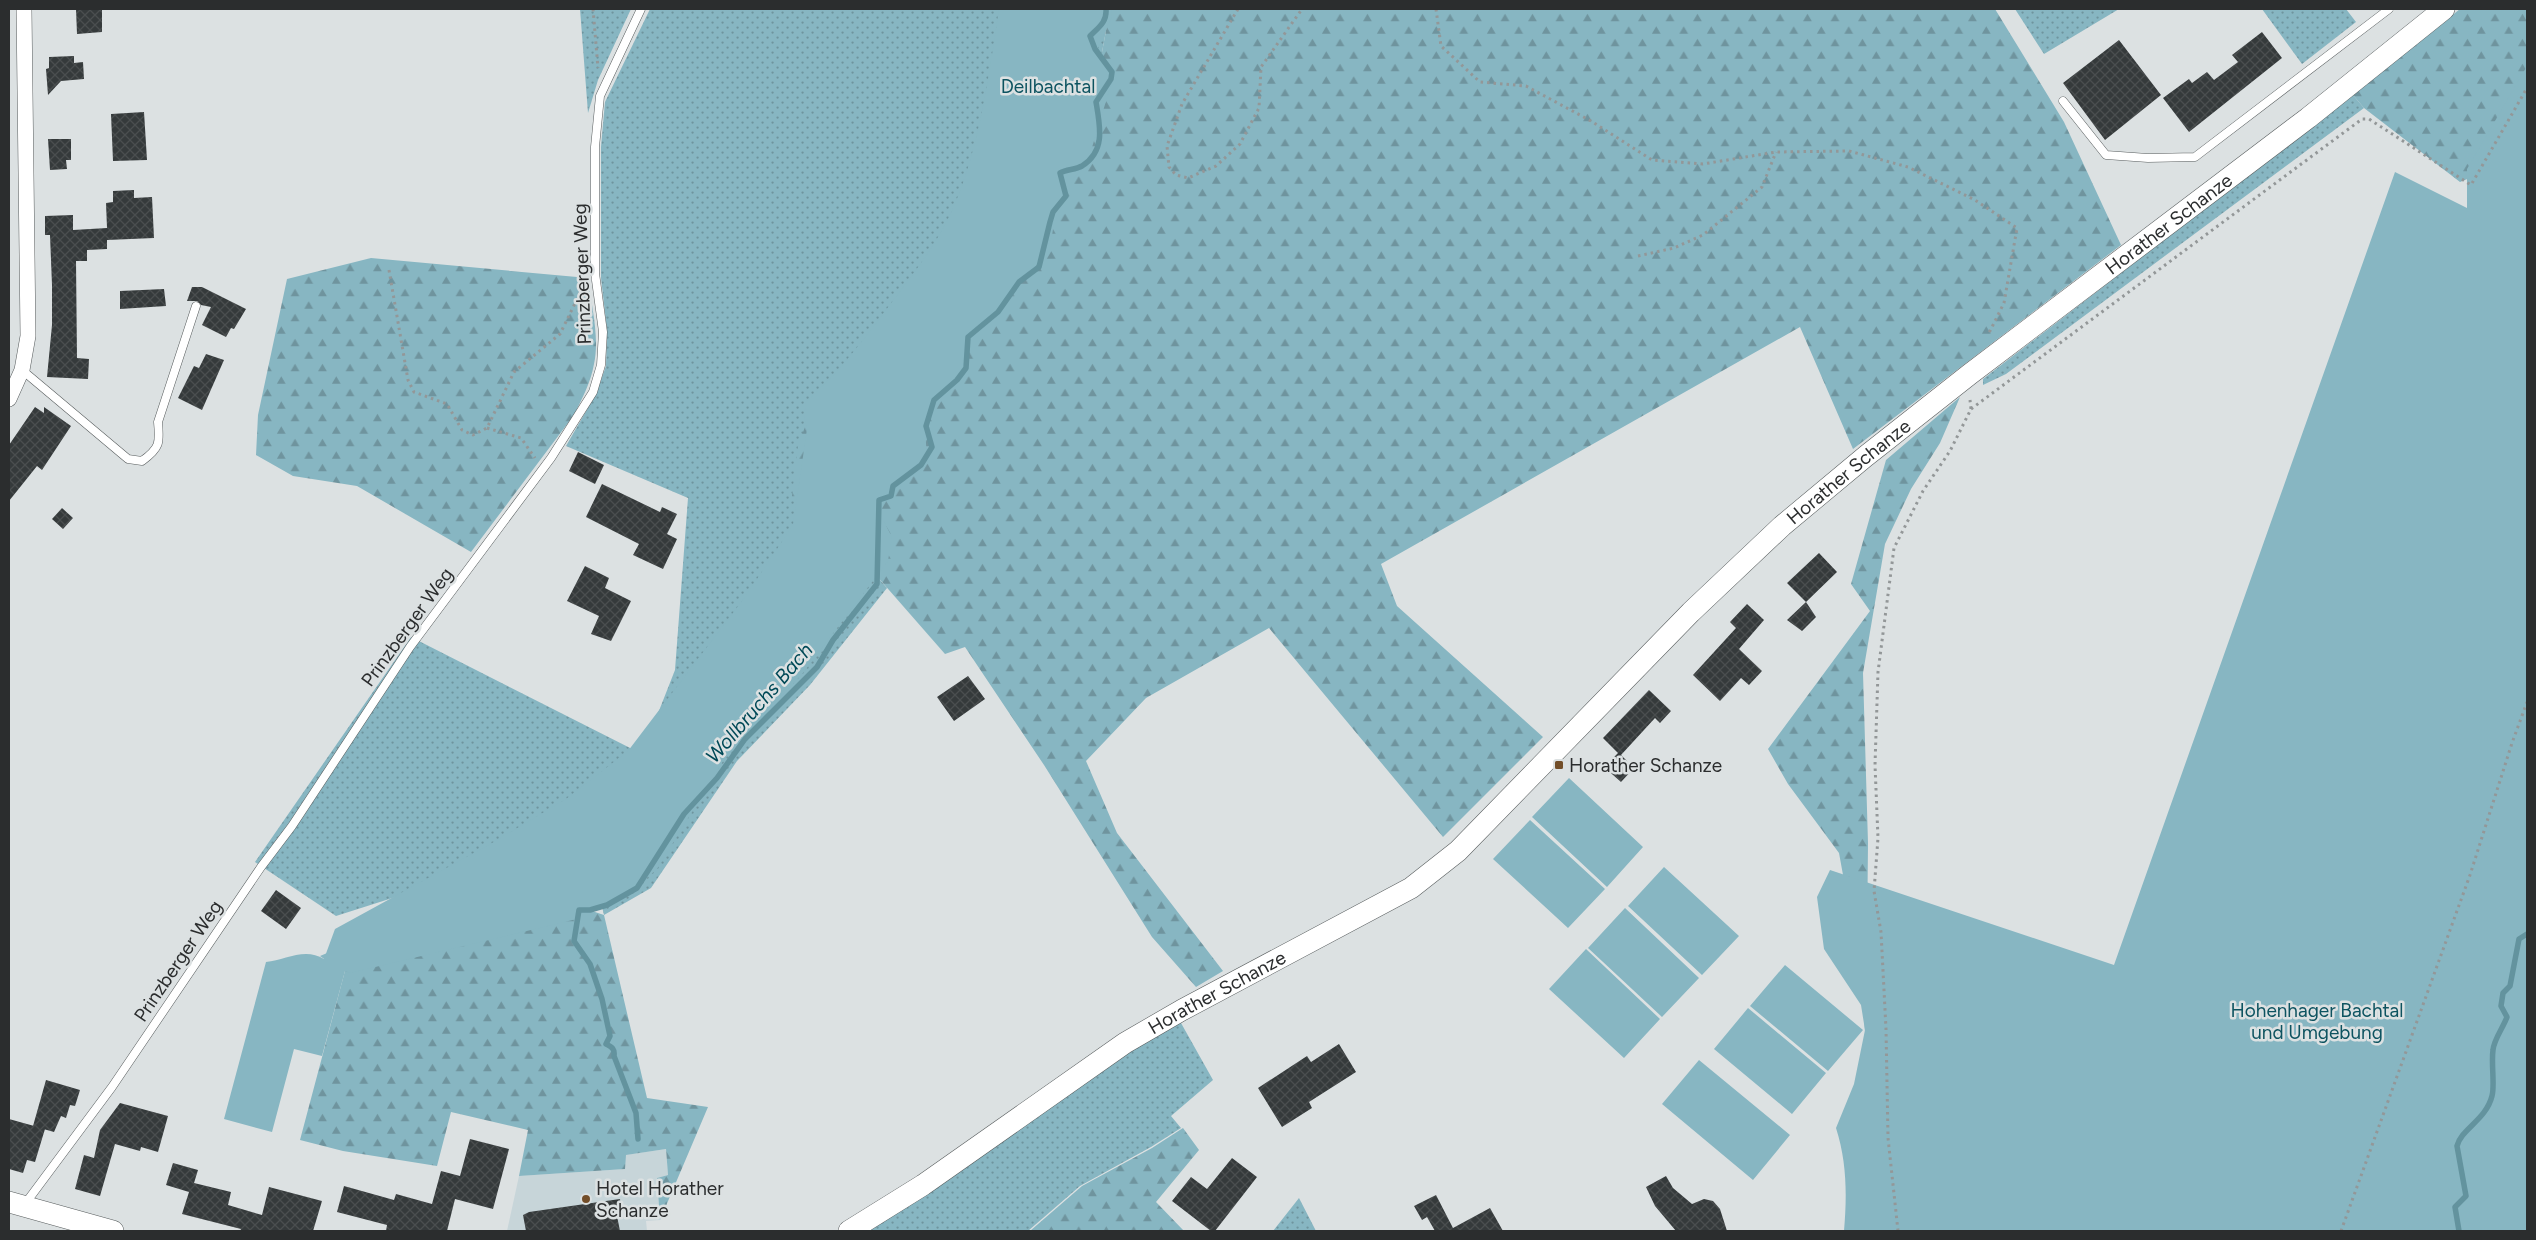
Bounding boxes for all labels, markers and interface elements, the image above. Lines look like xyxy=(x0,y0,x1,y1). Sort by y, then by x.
park label: Deilbachtal xyxy=(1001,75,1095,98)
street label: Horather Schanze xyxy=(2100,168,2237,279)
street label: Prinzberger Weg xyxy=(568,203,596,345)
street label: Horather Schanze xyxy=(1782,414,1915,529)
street label: Prinzberger Weg xyxy=(356,563,458,691)
water label: Wollbruchs Bach xyxy=(700,638,818,768)
place label: Horather Schanze xyxy=(1569,754,1722,777)
marker: Horather Schanze xyxy=(1553,759,1565,771)
street label: Prinzberger Weg xyxy=(129,896,227,1026)
street label: Horather Schanze xyxy=(1144,945,1290,1039)
park label: Hohenhager Bachtal und Umgebung xyxy=(2231,999,2404,1044)
place label: Hotel Horather Schanze xyxy=(596,1177,724,1222)
marker: Hotel Horather Schanze xyxy=(580,1193,592,1205)

